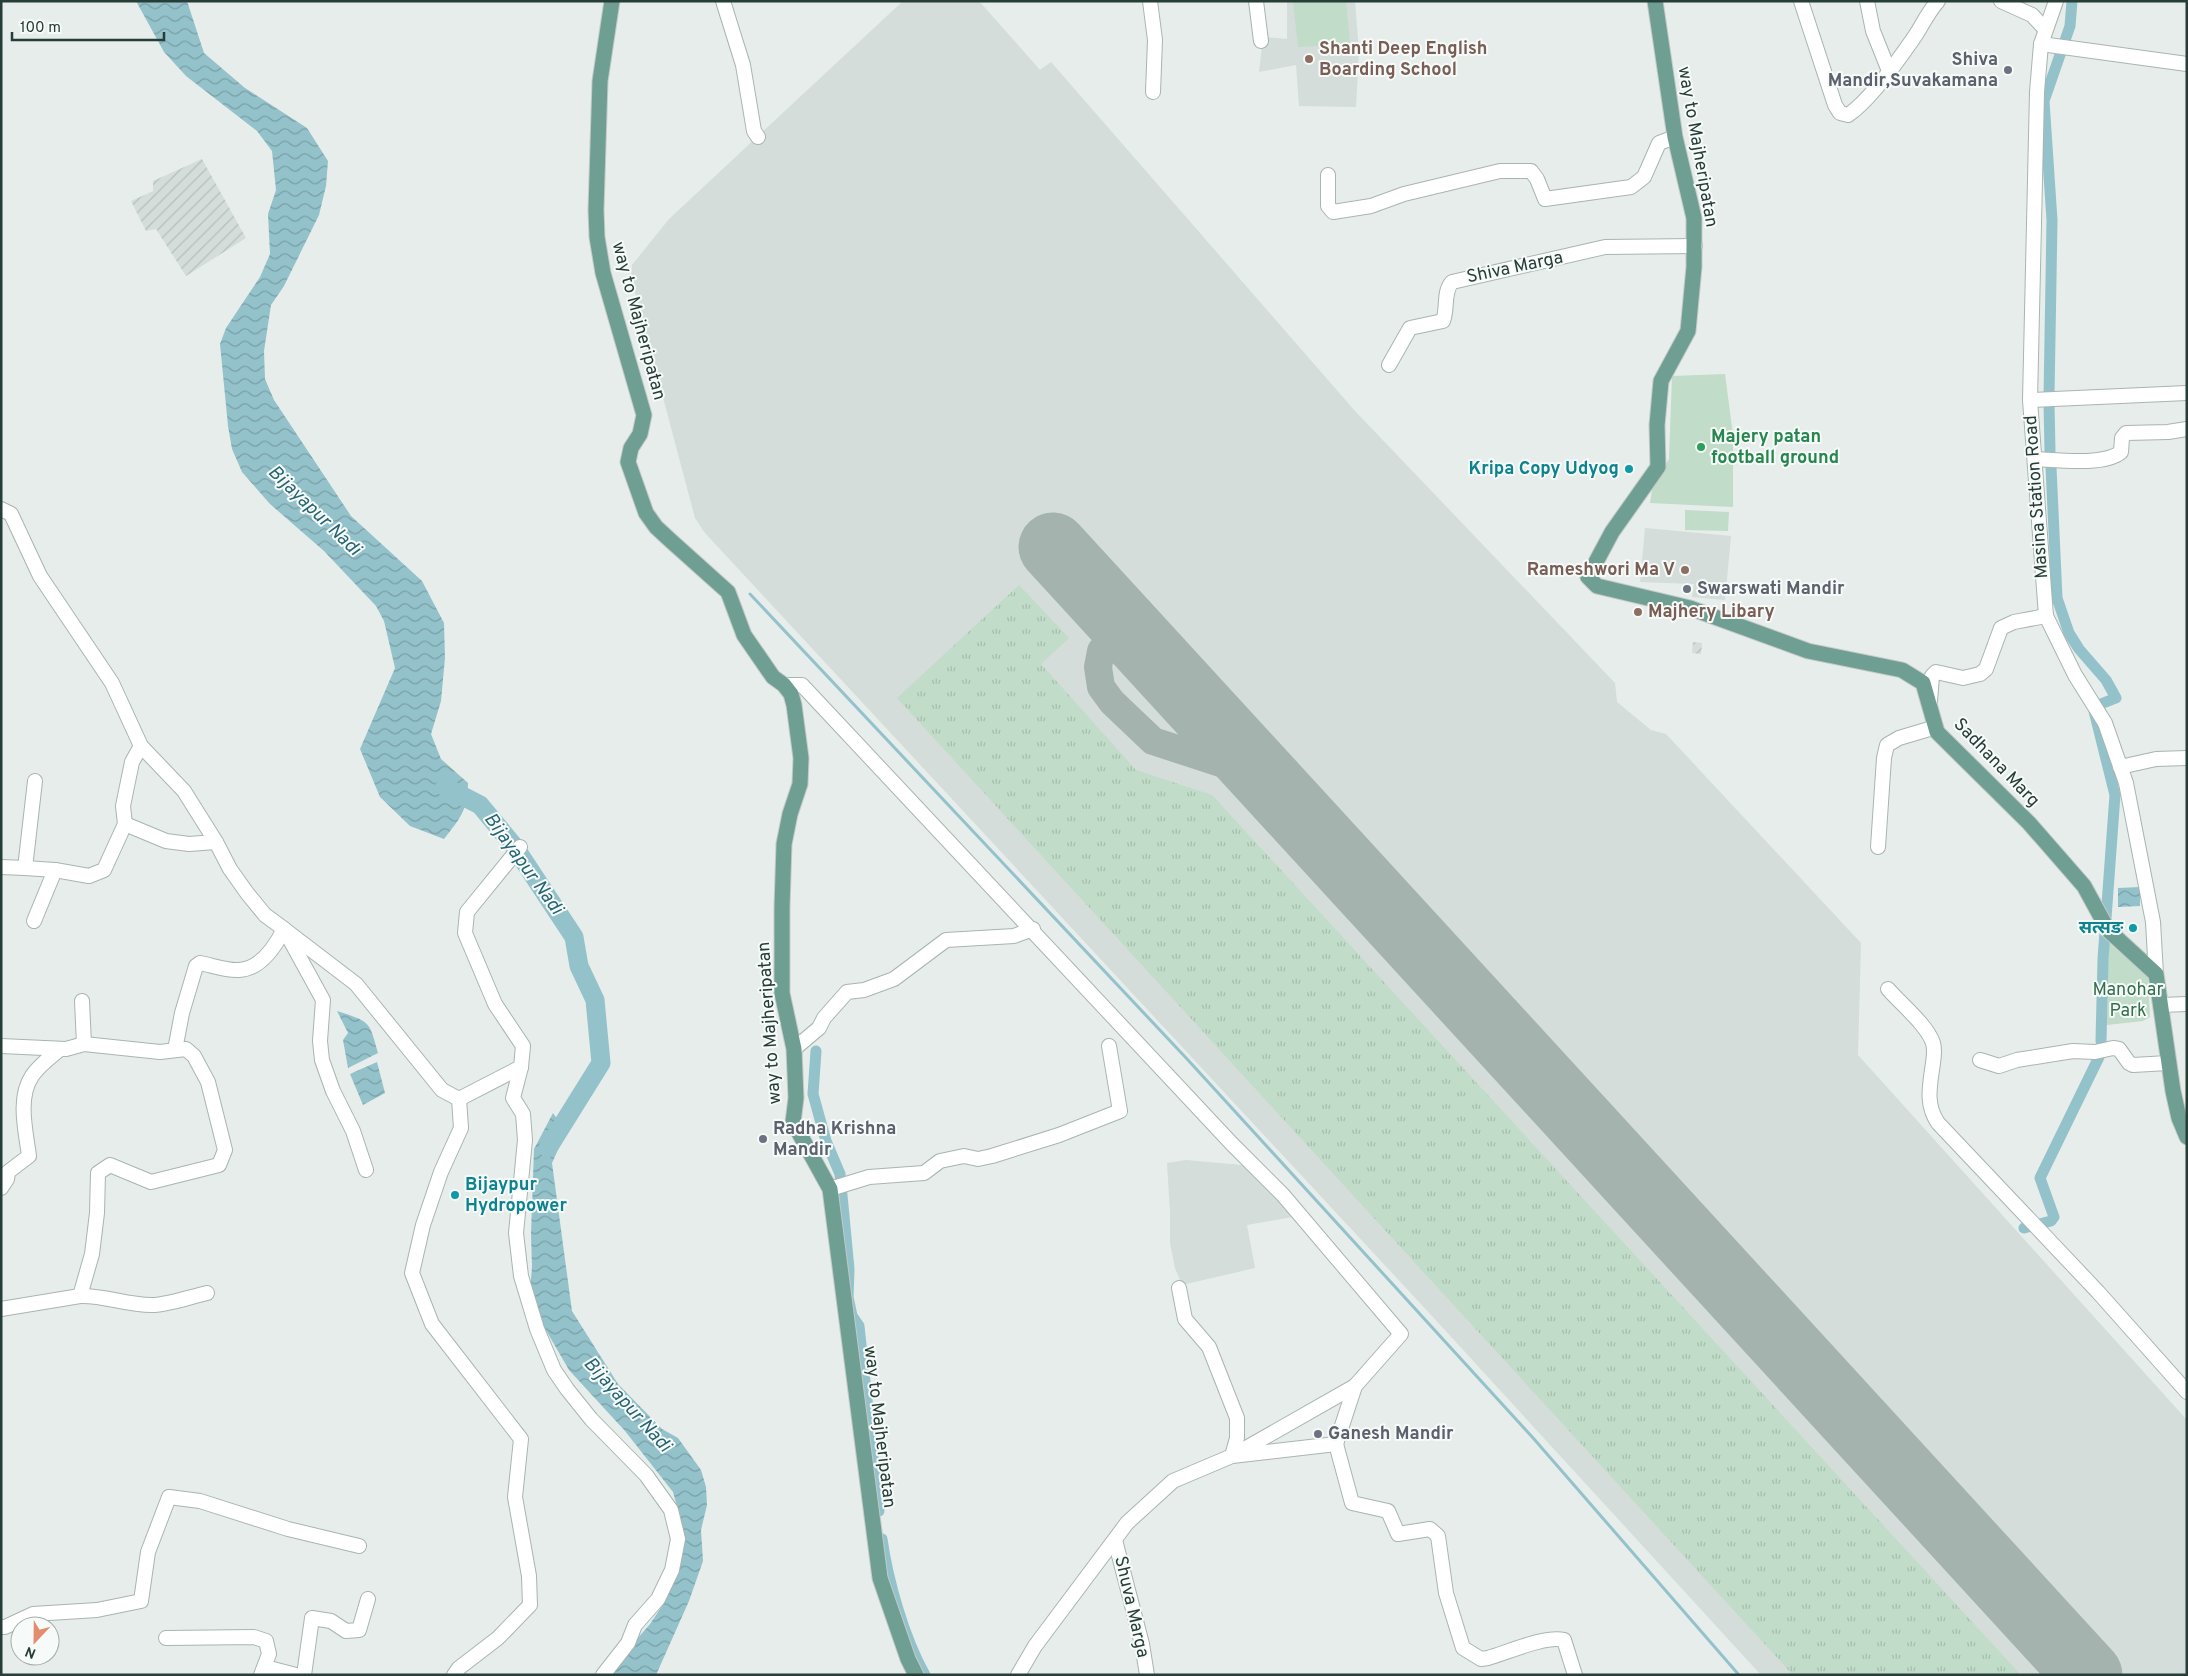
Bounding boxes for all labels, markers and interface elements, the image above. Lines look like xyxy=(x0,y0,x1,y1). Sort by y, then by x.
scale bar xyxy=(12,10,165,42)
text: 100 m xyxy=(20,19,61,38)
place label: Shanti Deep English Boarding School xyxy=(1319,38,1488,82)
place label: Shiva Mandir,Suvakamana xyxy=(1828,49,1998,93)
marker: Shanti Deep English Boarding School xyxy=(1303,53,1315,65)
marker: Shiva Mandir,Suvakamana xyxy=(2002,64,2014,76)
street label: way to Majheripatan xyxy=(1672,65,1722,229)
street label: way to Majheripatan xyxy=(606,239,670,403)
street label: Shiva Marga xyxy=(1465,247,1565,289)
street label: Masina Station Road xyxy=(2020,415,2054,579)
place label: Majery patan football ground xyxy=(1711,426,1839,470)
marker: Majery patan football ground xyxy=(1695,441,1707,453)
place label: Kripa Copy Udyog xyxy=(1468,458,1619,481)
water label: Bijayapur Nadi xyxy=(262,461,367,562)
marker: Kripa Copy Udyog xyxy=(1623,463,1635,475)
place label: Rameshwori Ma V xyxy=(1527,559,1675,582)
marker: Rameshwori Ma V xyxy=(1679,564,1691,576)
place label: Swarswati Mandir xyxy=(1697,578,1845,601)
marker: Swarswati Mandir xyxy=(1681,583,1693,595)
place label: Majhery Libary xyxy=(1648,601,1775,624)
marker: Majhery Libary xyxy=(1632,606,1644,618)
street label: Sadhana Marg xyxy=(1948,714,2044,812)
water label: Bijayapur Nadi xyxy=(478,808,569,921)
place label: सत्सङ xyxy=(2079,917,2124,940)
marker: सत्सङ xyxy=(2127,922,2139,934)
street label: way to Majheripatan xyxy=(753,941,787,1105)
park label: Manohar Park xyxy=(2092,979,2164,1023)
place label: Radha Krishna Mandir xyxy=(773,1118,896,1162)
marker: Radha Krishna Mandir xyxy=(757,1133,769,1145)
place label: Bijaypur Hydropower xyxy=(465,1174,567,1218)
marker: Bijaypur Hydropower xyxy=(449,1189,461,1201)
street label: way to Majheripatan xyxy=(858,1345,900,1509)
water label: Bijayapur Nadi xyxy=(578,1352,677,1459)
place label: Ganesh Mandir xyxy=(1328,1423,1454,1446)
marker: Ganesh Mandir xyxy=(1312,1428,1324,1440)
street label: Shuva Marga xyxy=(1108,1554,1154,1660)
north arrow xyxy=(10,1616,60,1666)
text: N xyxy=(23,1642,39,1661)

